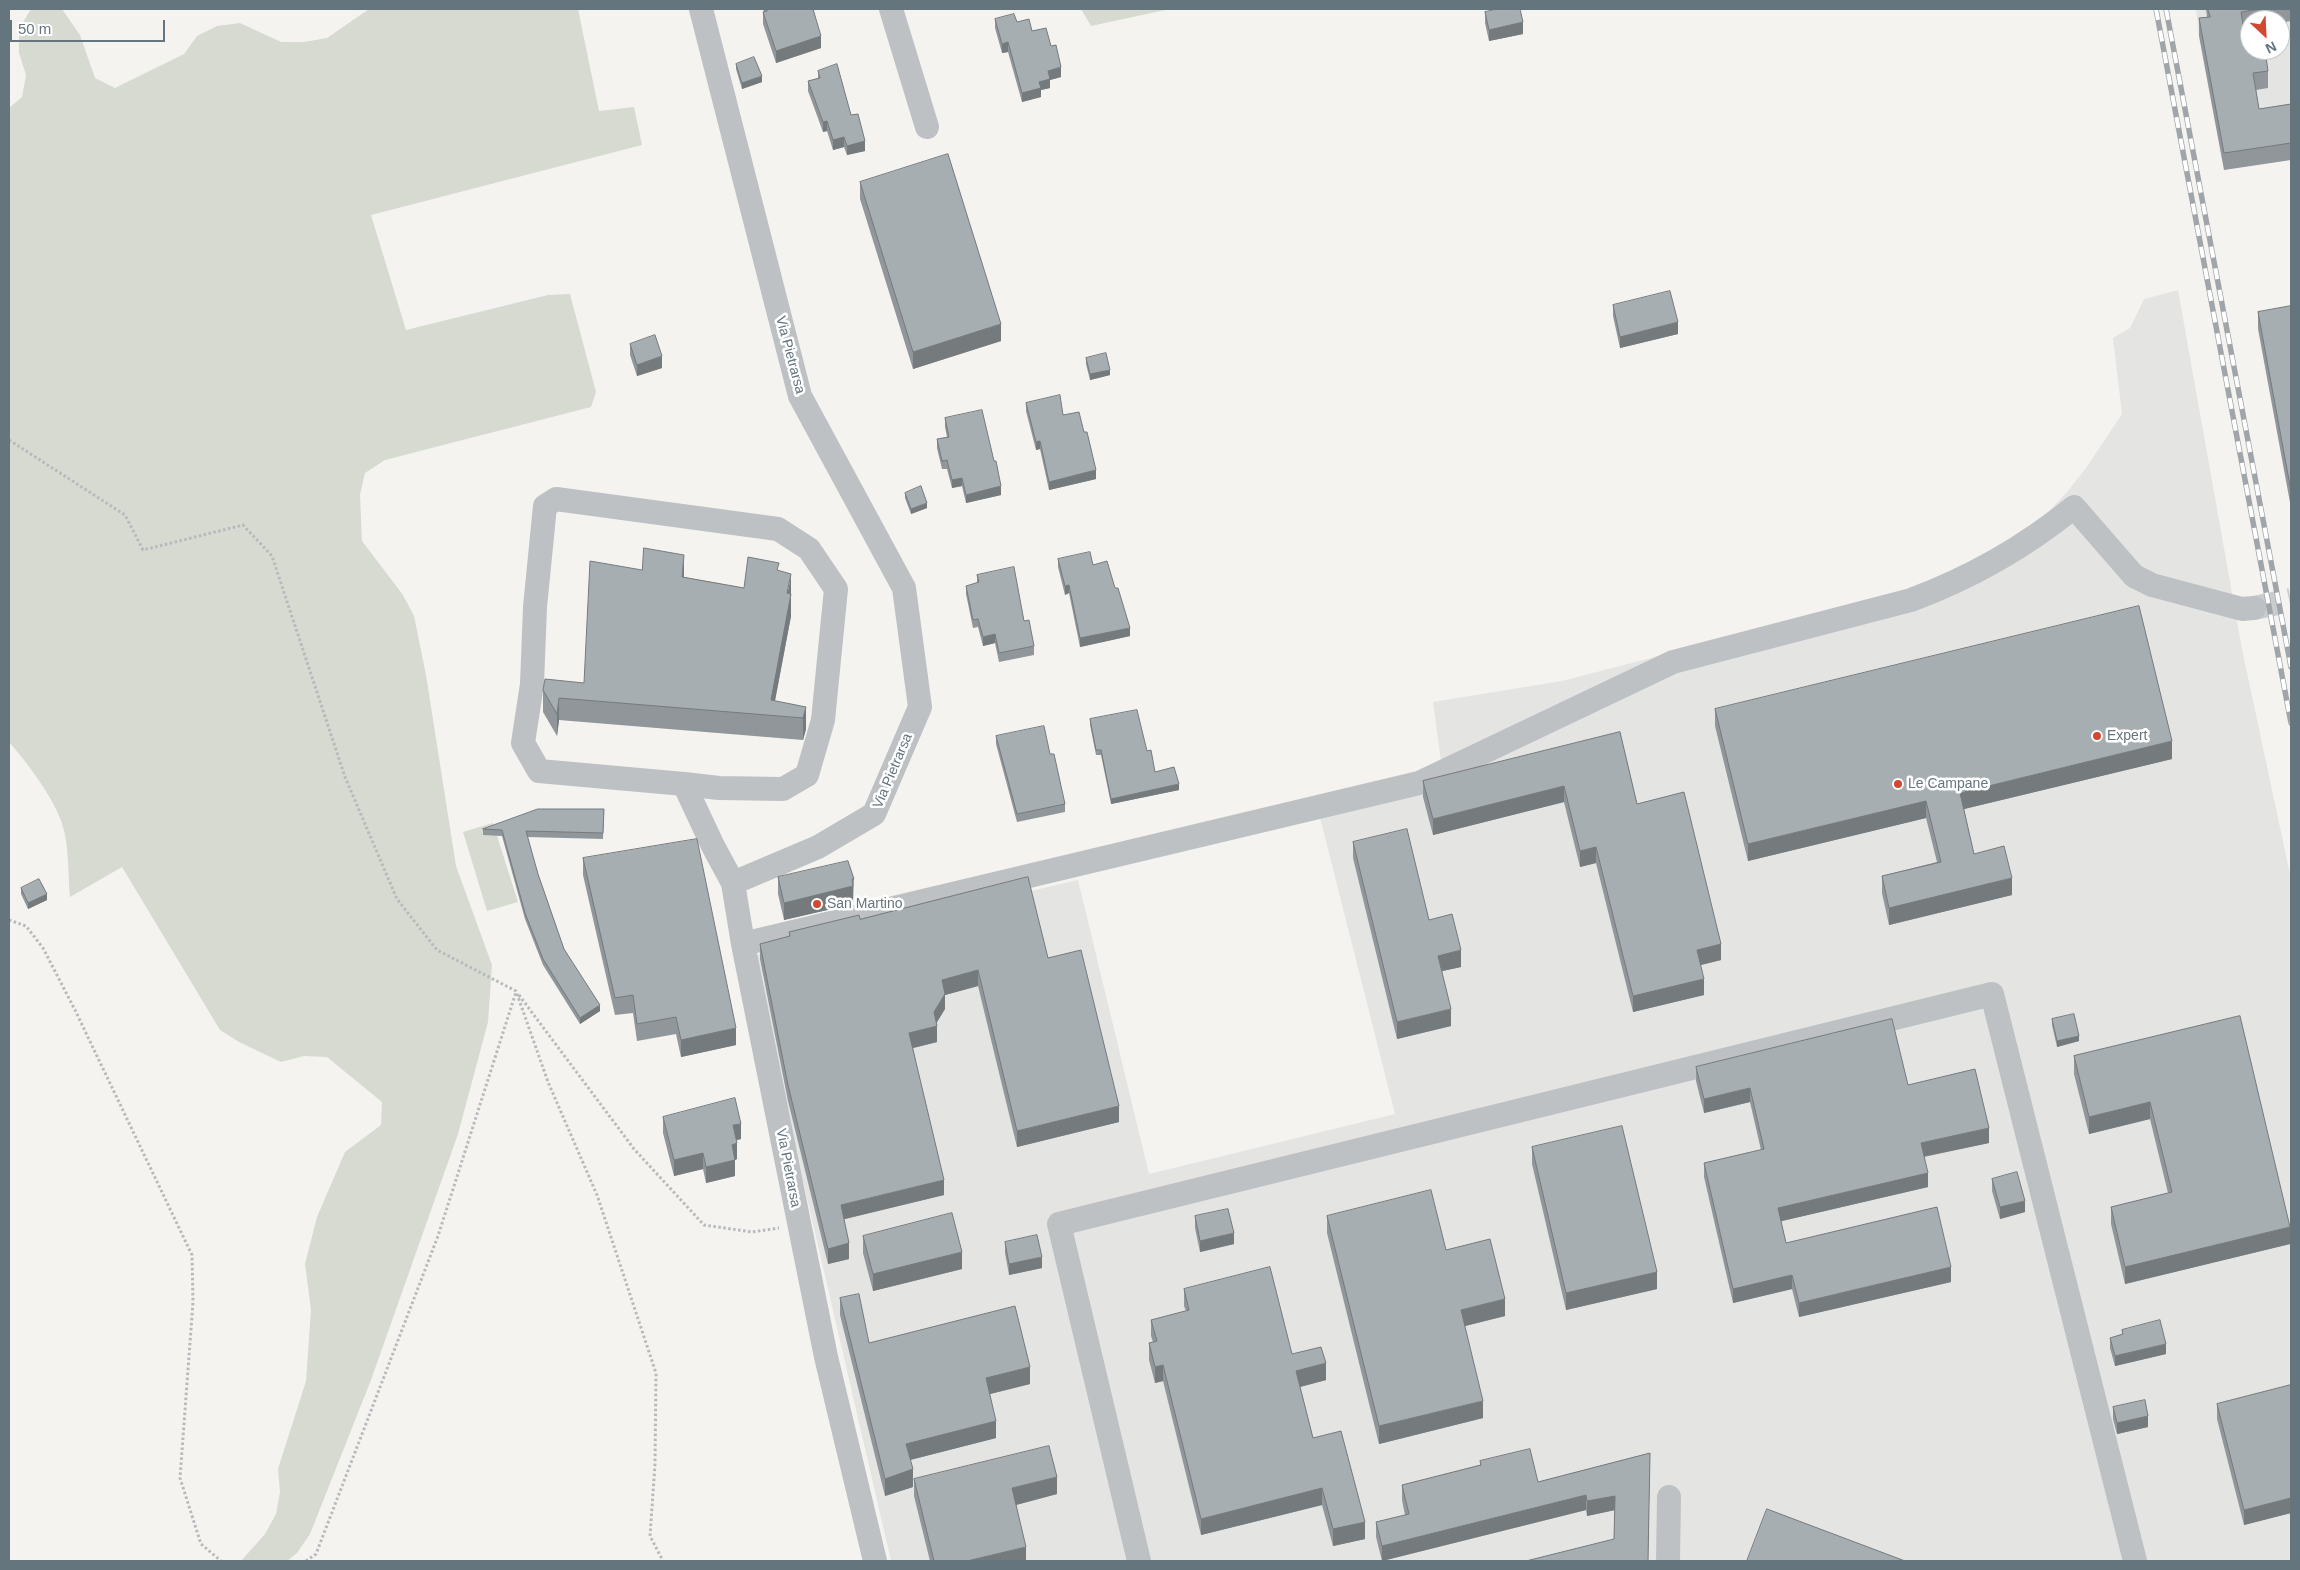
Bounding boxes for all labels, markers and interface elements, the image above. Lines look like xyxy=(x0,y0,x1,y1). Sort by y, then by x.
scale bar xyxy=(12,10,168,42)
north arrow xyxy=(2240,10,2290,60)
text: 50 m xyxy=(18,20,51,37)
text: N xyxy=(2263,38,2279,57)
street label: Via Pietrarsa xyxy=(772,314,808,396)
place label: Expert xyxy=(2107,728,2147,744)
marker: Expert xyxy=(2091,730,2103,742)
street label: Via Pietrarsa xyxy=(870,731,916,811)
place label: Le Campane xyxy=(1908,776,1988,792)
marker: Le Campane xyxy=(1892,778,1904,790)
place label: San Martino xyxy=(827,896,902,912)
marker: San Martino xyxy=(811,898,823,910)
street label: Via Pietrarsa xyxy=(772,1127,804,1209)

